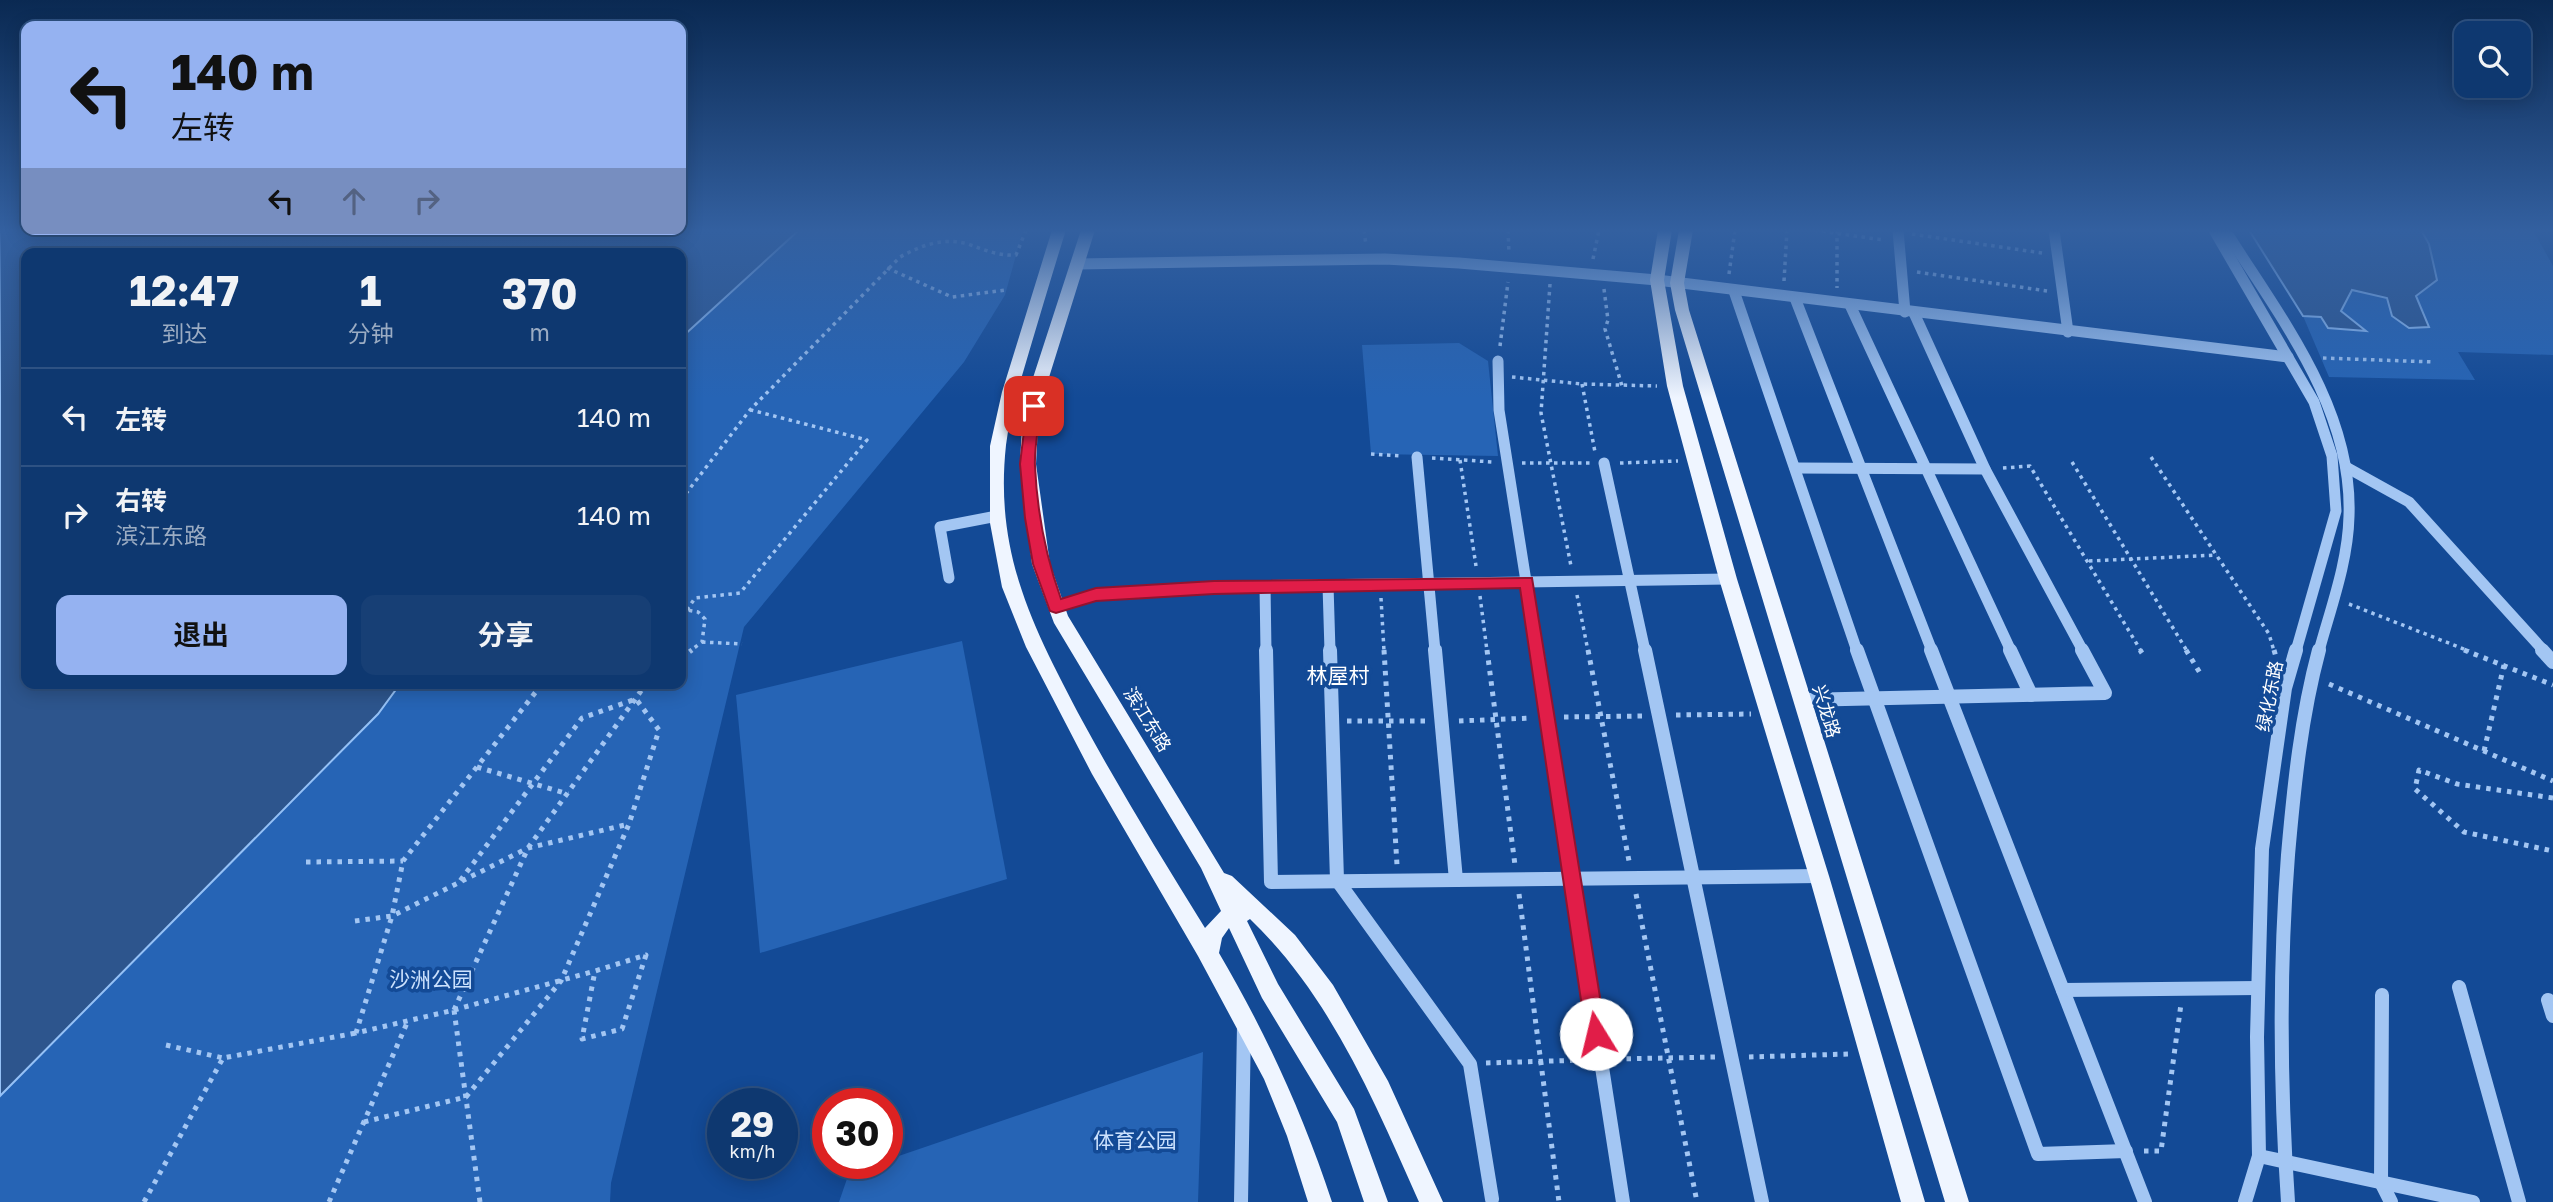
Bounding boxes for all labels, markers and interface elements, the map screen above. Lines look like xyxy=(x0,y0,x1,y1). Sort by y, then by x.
map controls xyxy=(2454,21,2531,98)
button: search xyxy=(2454,21,2531,98)
text: 140 m xyxy=(171,42,314,101)
icon: left xyxy=(56,49,147,140)
text: 左转 xyxy=(171,108,235,146)
icon: left xyxy=(262,182,300,220)
icon: ahead xyxy=(335,182,373,220)
icon: right xyxy=(408,182,446,220)
text: 12:47 xyxy=(129,265,239,315)
text: 1 xyxy=(360,265,381,315)
text: 370 xyxy=(502,268,578,318)
text: m xyxy=(530,318,550,346)
text: 到达 xyxy=(161,319,207,347)
text: 分钟 xyxy=(348,319,394,347)
pin xyxy=(1004,376,1064,436)
icon: arrive xyxy=(1015,387,1053,425)
icon: left xyxy=(56,398,94,436)
text: 140 m xyxy=(577,402,651,433)
text: 左转 xyxy=(115,404,167,435)
text: 右转 xyxy=(115,485,167,516)
icon: right xyxy=(56,496,94,534)
text: 140 m xyxy=(577,500,651,531)
text: 滨江东路 xyxy=(115,521,207,549)
button: 退出 xyxy=(56,595,347,675)
button: 分享 xyxy=(361,595,651,675)
street label: 绿化东路 xyxy=(2251,659,2287,733)
district label: 林屋村 xyxy=(1307,662,1370,688)
street label: 兴龙路 xyxy=(1809,682,1845,740)
street label: 滨江东路 xyxy=(1120,683,1176,755)
park label: 沙洲公园 xyxy=(389,966,473,992)
position arrow xyxy=(1559,997,1633,1071)
speed limit sign: 30 xyxy=(812,1088,903,1179)
text: 29 xyxy=(731,1103,774,1145)
park label: 体育公园 xyxy=(1093,1127,1177,1153)
text: km/h xyxy=(730,1140,775,1162)

